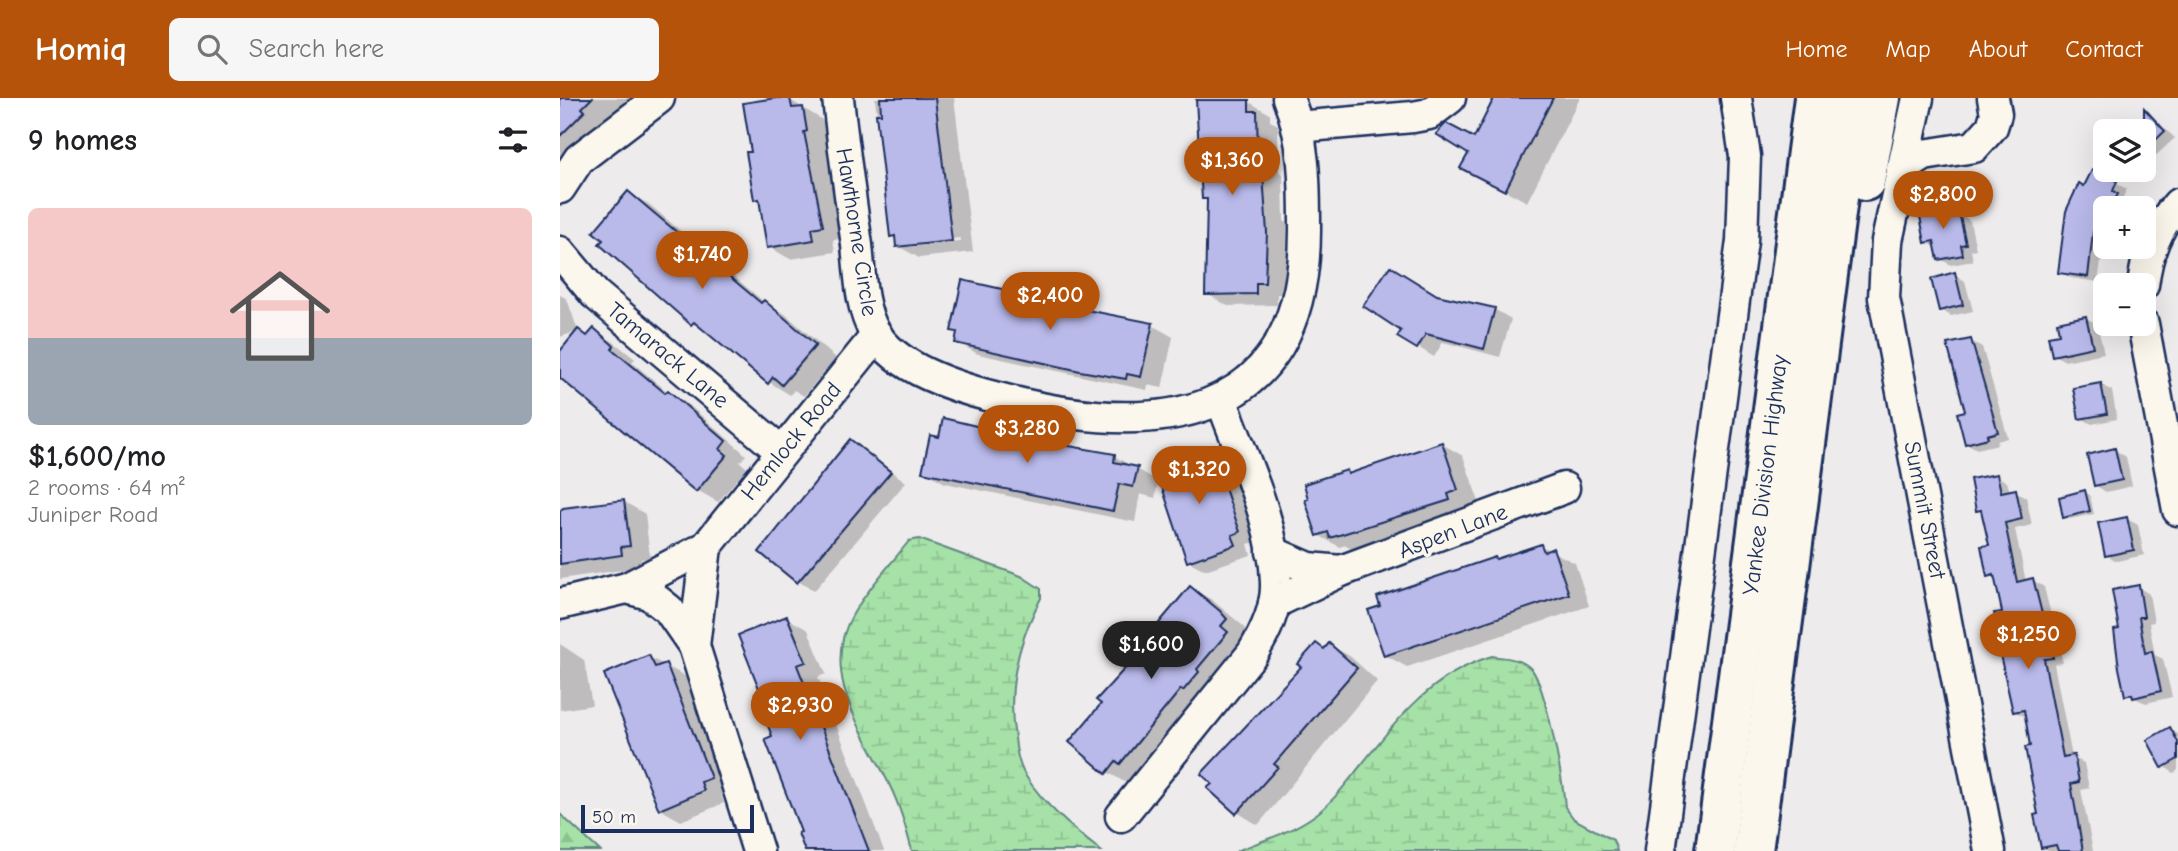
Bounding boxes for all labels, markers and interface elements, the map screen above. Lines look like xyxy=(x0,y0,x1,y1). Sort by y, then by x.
search box xyxy=(169,18,659,81)
text: Homiq xyxy=(35,30,127,68)
icon: search xyxy=(193,30,231,68)
text: Search here xyxy=(249,34,384,64)
text: Home xyxy=(1786,35,1847,63)
text: Map xyxy=(1885,35,1931,63)
text: About xyxy=(1969,35,2027,63)
text: Contact xyxy=(2065,35,2143,63)
map controls xyxy=(2093,119,2156,336)
button: layers xyxy=(2093,119,2156,182)
icon: filters xyxy=(494,121,532,159)
text: 9 homes xyxy=(28,123,137,158)
pin: $1,360 xyxy=(1175,138,1289,197)
street label: Hawthorne Circle xyxy=(830,146,884,318)
text: $1,360 xyxy=(1200,146,1264,173)
pin: $2,800 xyxy=(1886,172,2000,231)
text: $2,800 xyxy=(1909,180,1977,207)
button: + xyxy=(2093,196,2156,259)
pin: $1,740 xyxy=(645,232,759,291)
text: $1,740 xyxy=(672,240,732,267)
icon: home xyxy=(217,253,343,379)
pin: $2,400 xyxy=(993,272,1107,332)
button: − xyxy=(2093,273,2156,336)
text: $2,400 xyxy=(1017,281,1083,308)
street label: Tamarack Lane xyxy=(602,296,734,414)
street label: Yankee Division Highway xyxy=(1737,353,1793,597)
street label: Hemlock Road xyxy=(735,377,847,505)
pin: $3,280 xyxy=(970,406,1084,465)
text: $3,280 xyxy=(994,414,1060,441)
text: $1,600/mo xyxy=(28,439,166,474)
street label: Summit Street xyxy=(1898,439,1952,582)
pin: $1,320 xyxy=(1142,446,1256,506)
text: $1,320 xyxy=(1167,455,1231,482)
text: 2 rooms · 64 m² xyxy=(28,474,185,501)
street label: Aspen Lane xyxy=(1395,498,1511,564)
text: Juniper Road xyxy=(28,501,158,528)
pin: $1,250 xyxy=(1971,612,2085,671)
text: $1,250 xyxy=(1996,620,2060,647)
pin: $1,600 xyxy=(1094,622,1208,681)
text: $1,600 xyxy=(1118,630,1184,657)
pin: $2,930 xyxy=(743,682,857,742)
text: $2,930 xyxy=(767,691,833,718)
scale bar xyxy=(581,802,754,834)
text: 50 m xyxy=(592,806,636,828)

